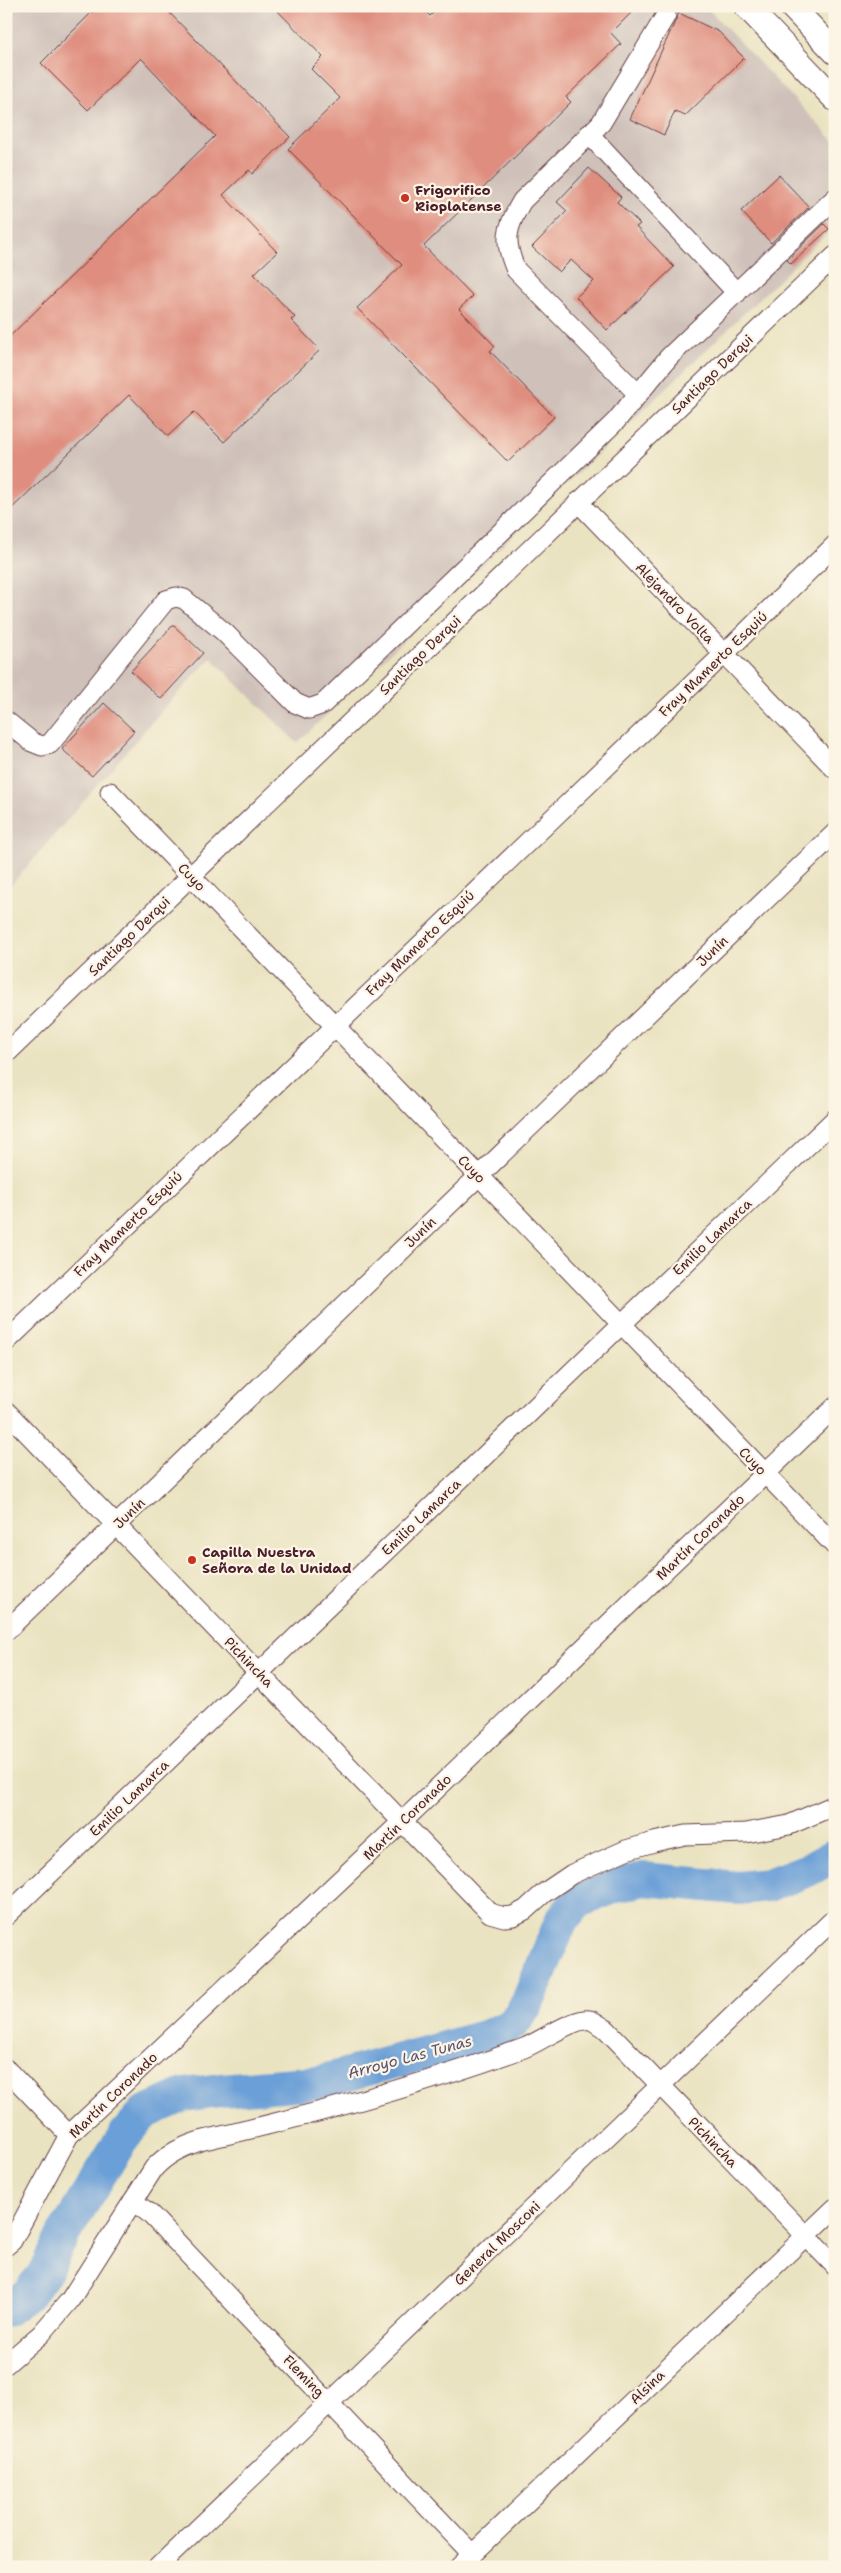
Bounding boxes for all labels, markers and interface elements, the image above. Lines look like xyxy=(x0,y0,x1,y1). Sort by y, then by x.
place label: Frigorifico Rioplatense xyxy=(415,181,502,215)
marker: Frigorifico Rioplatense xyxy=(399,192,411,204)
street label: Santiago Derqui xyxy=(667,330,757,418)
street label: Alejandro Volta xyxy=(632,559,719,648)
street label: Fray Mamerto Esquiú xyxy=(655,607,771,721)
street label: Santiago Derqui xyxy=(375,611,465,699)
street label: Cuyo xyxy=(174,859,210,895)
street label: Fray Mamerto Esquiú xyxy=(362,886,478,1000)
street label: Santiago Derqui xyxy=(84,892,174,980)
street label: Junín xyxy=(692,931,732,970)
street label: Cuyo xyxy=(454,1151,490,1187)
street label: Fray Mamerto Esquiú xyxy=(70,1167,186,1281)
street label: Emilio Lamarca xyxy=(669,1194,756,1279)
street label: Junín xyxy=(400,1212,440,1251)
street label: Cuyo xyxy=(735,1443,771,1479)
street label: Emilio Lamarca xyxy=(378,1474,465,1559)
street label: Martín Coronado xyxy=(652,1490,748,1584)
street label: Junín xyxy=(109,1493,149,1532)
place label: Capilla Nuestra Señora de la Unidad xyxy=(202,1543,352,1577)
marker: Capilla Nuestra Señora de la Unidad xyxy=(186,1554,198,1566)
street label: Pichincha xyxy=(220,1633,278,1691)
street label: Emilio Lamarca xyxy=(86,1755,173,1840)
street label: Martín Coronado xyxy=(359,1770,455,1864)
water label: Arroyo Las Tunas xyxy=(346,2031,474,2083)
street label: Martín Coronado xyxy=(65,2048,161,2142)
street label: Pichincha xyxy=(684,2113,742,2171)
street label: General Mosconi xyxy=(450,2197,544,2289)
street label: Fleming xyxy=(279,2351,329,2401)
street label: Alsina xyxy=(626,2366,669,2408)

